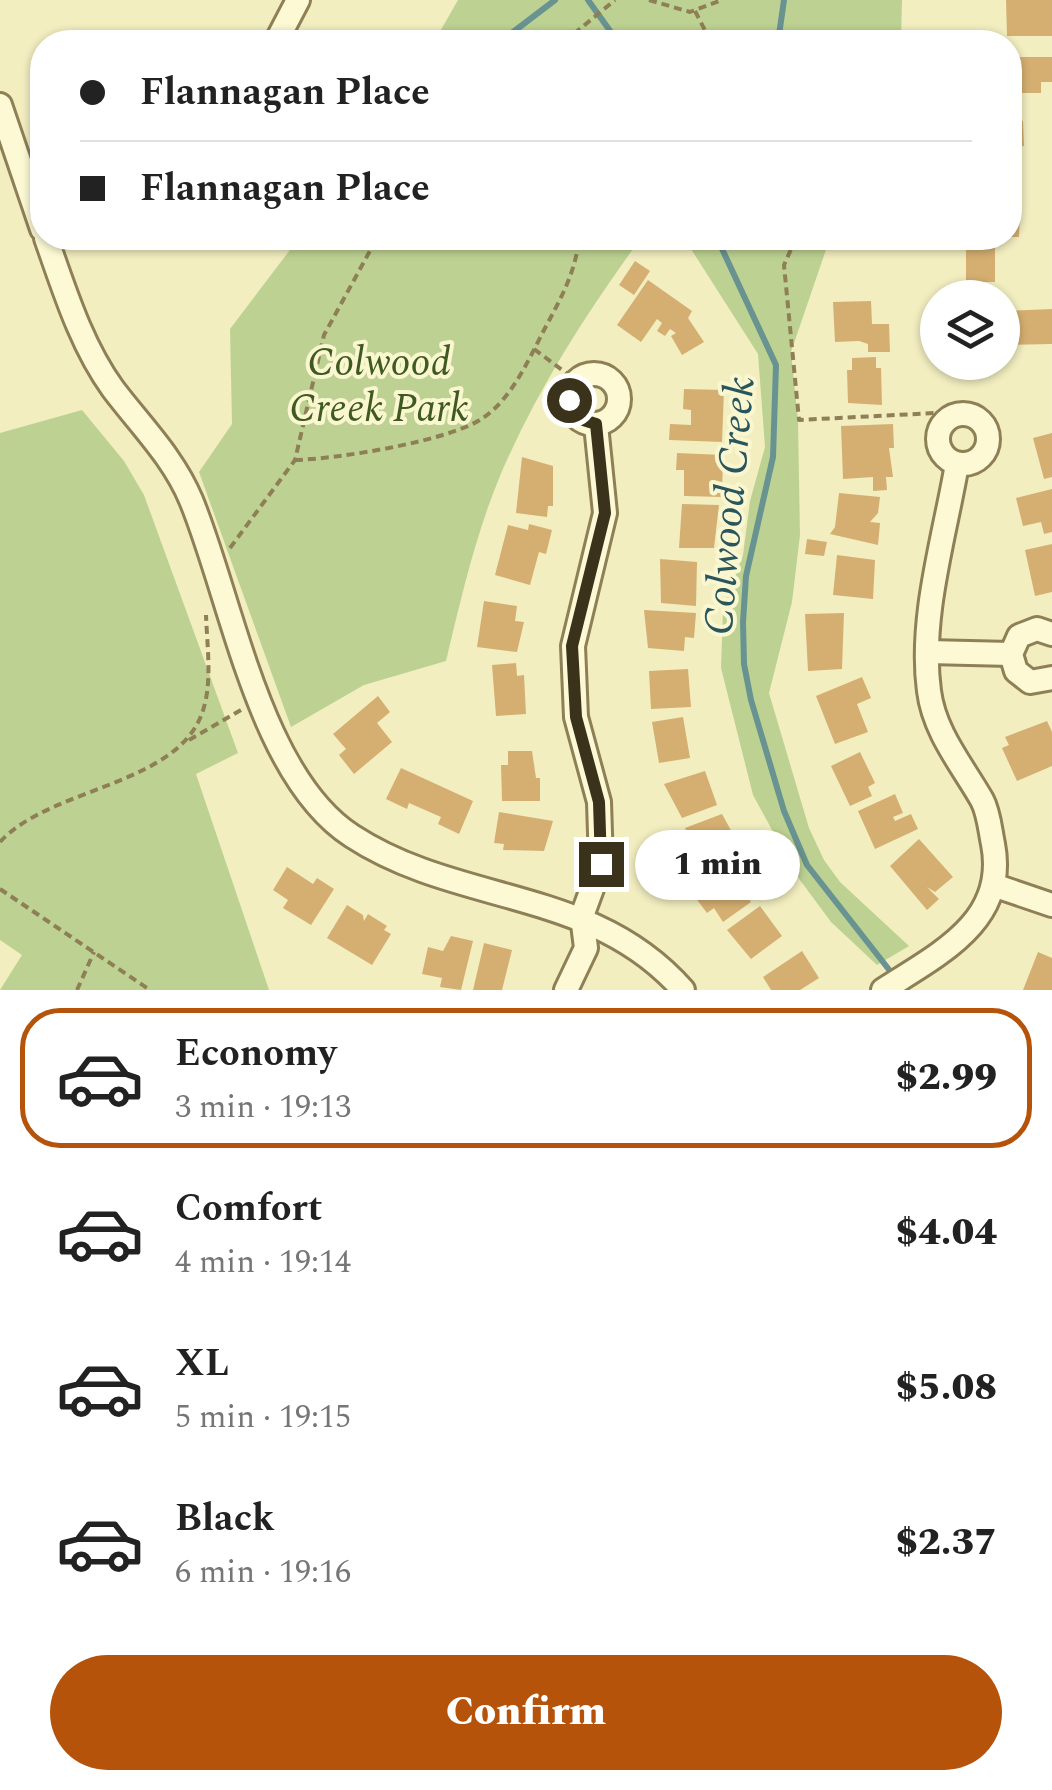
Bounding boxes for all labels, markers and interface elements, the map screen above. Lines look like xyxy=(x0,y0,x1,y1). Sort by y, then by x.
text: Flannagan Place xyxy=(140,64,430,122)
text: Flannagan Place xyxy=(140,160,430,218)
map controls xyxy=(920,280,1020,380)
button: layers xyxy=(920,280,1020,380)
park label: Colwood Creek Park xyxy=(289,333,469,440)
water label: Colwood Creek xyxy=(687,374,773,638)
route start xyxy=(547,378,592,423)
callout: 1 min xyxy=(636,829,801,899)
text: 1 min xyxy=(673,840,762,889)
route end xyxy=(579,842,624,887)
text: Economy xyxy=(175,1025,336,1083)
icon: car xyxy=(55,1033,145,1123)
text: $2.99 xyxy=(895,1049,997,1107)
text: 3 min · 19:13 xyxy=(175,1083,351,1132)
text: Comfort xyxy=(175,1180,322,1238)
icon: car xyxy=(55,1188,145,1278)
text: $4.04 xyxy=(895,1204,997,1262)
text: 4 min · 19:14 xyxy=(175,1238,351,1287)
text: XL xyxy=(175,1335,229,1393)
icon: car xyxy=(55,1343,145,1433)
text: $5.08 xyxy=(895,1359,997,1417)
text: 5 min · 19:15 xyxy=(175,1393,351,1442)
text: Black xyxy=(175,1490,275,1548)
icon: car xyxy=(55,1498,145,1588)
text: $2.37 xyxy=(895,1514,997,1572)
text: 6 min · 19:16 xyxy=(175,1548,351,1597)
button: Confirm xyxy=(50,1655,1002,1770)

